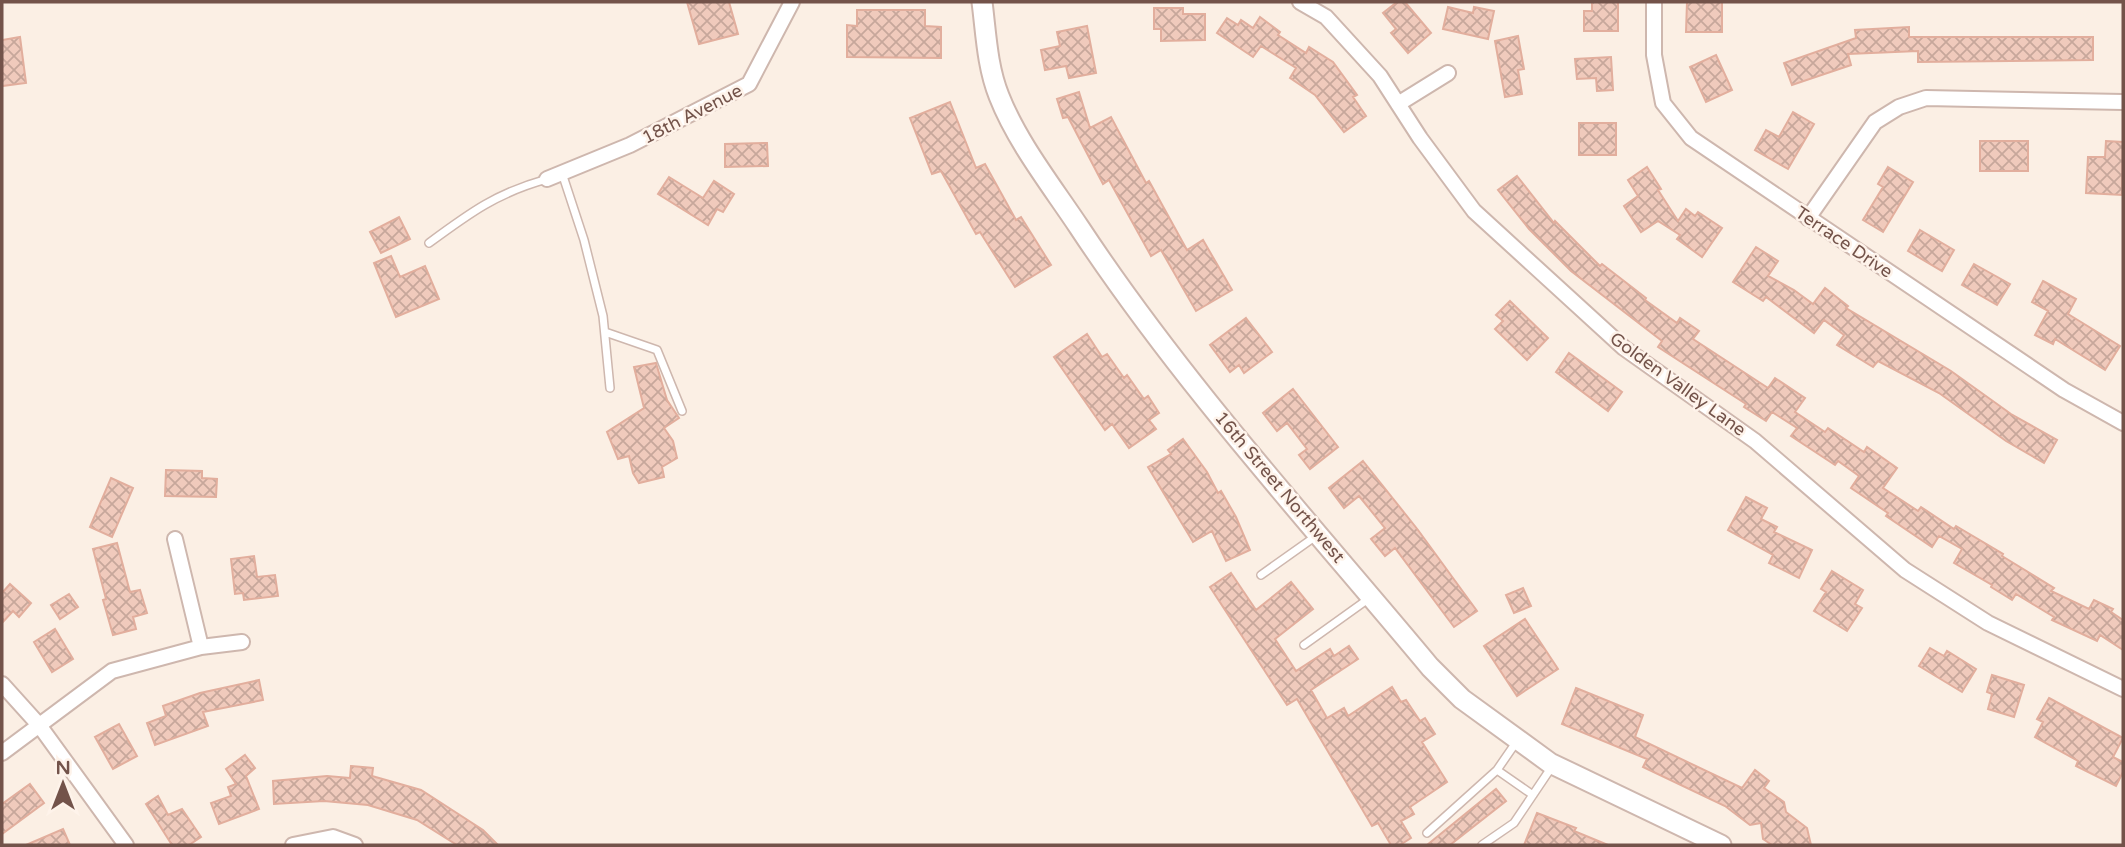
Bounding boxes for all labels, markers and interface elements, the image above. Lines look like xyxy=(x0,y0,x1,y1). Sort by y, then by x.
street label: 18th Avenue xyxy=(638,79,746,149)
street label: Terrace Drive xyxy=(1791,201,1897,283)
street label: Golden Valley Lane xyxy=(1606,327,1750,441)
street label: 16th Street Northwest xyxy=(1210,407,1350,567)
north arrow xyxy=(28,749,98,819)
text: N xyxy=(55,757,71,779)

